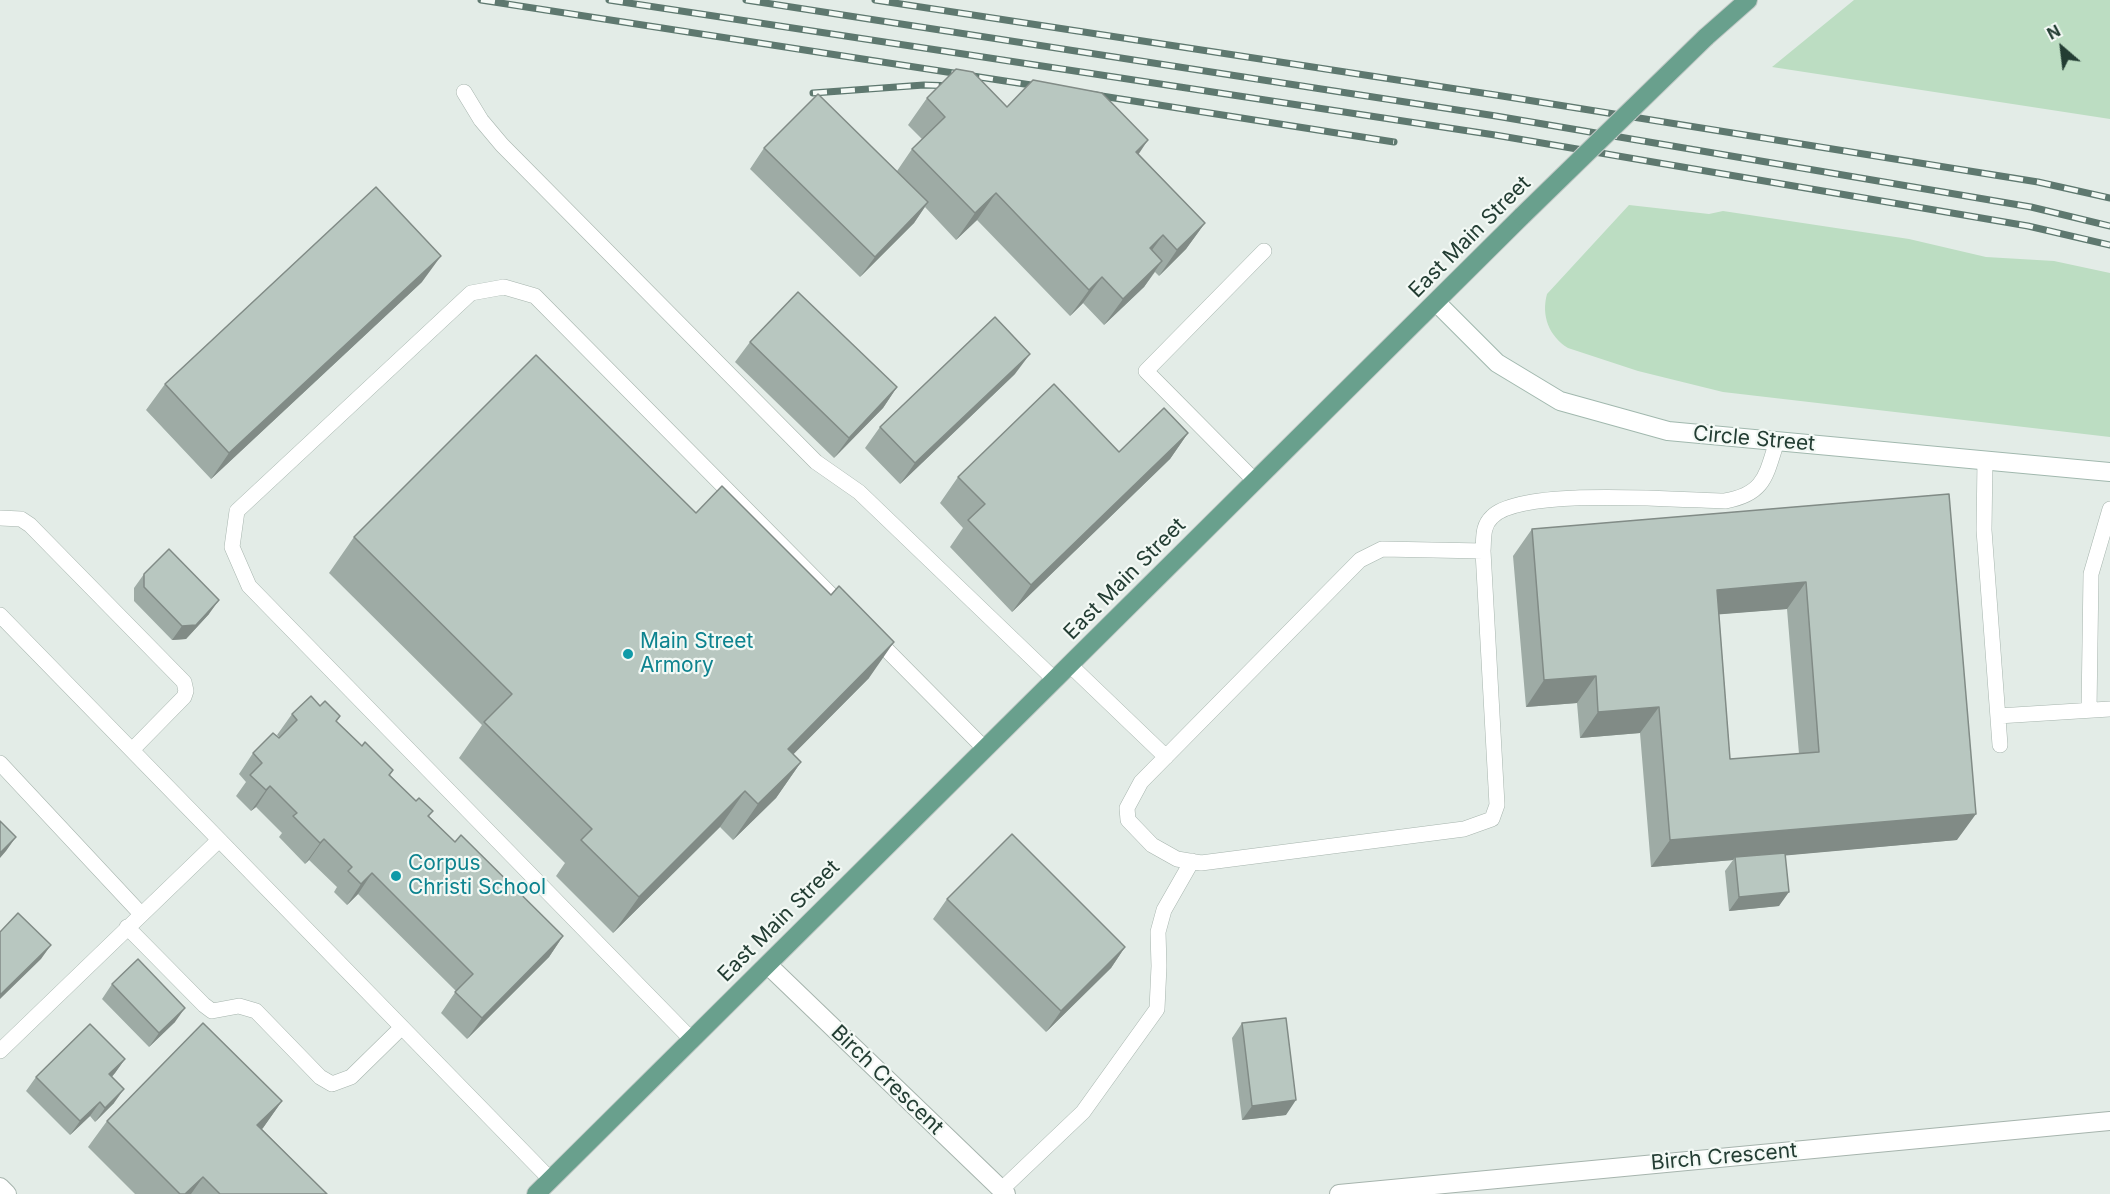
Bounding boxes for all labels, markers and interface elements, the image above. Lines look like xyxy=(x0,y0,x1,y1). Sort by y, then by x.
north arrow xyxy=(2032,18,2092,78)
text: N xyxy=(2043,20,2064,44)
street label: East Main Street xyxy=(1404,171,1536,303)
street label: Circle Street xyxy=(1692,421,1816,457)
street label: East Main Street xyxy=(1059,513,1191,645)
place label: Main Street Armory xyxy=(640,629,753,679)
marker: Main Street Armory xyxy=(621,647,635,661)
place label: Corpus Christi School xyxy=(408,851,546,901)
street label: East Main Street xyxy=(713,855,845,987)
marker: Corpus Christi School xyxy=(389,869,403,883)
street label: Birch Crescent xyxy=(826,1020,948,1140)
street label: Birch Crescent xyxy=(1650,1138,1798,1176)

